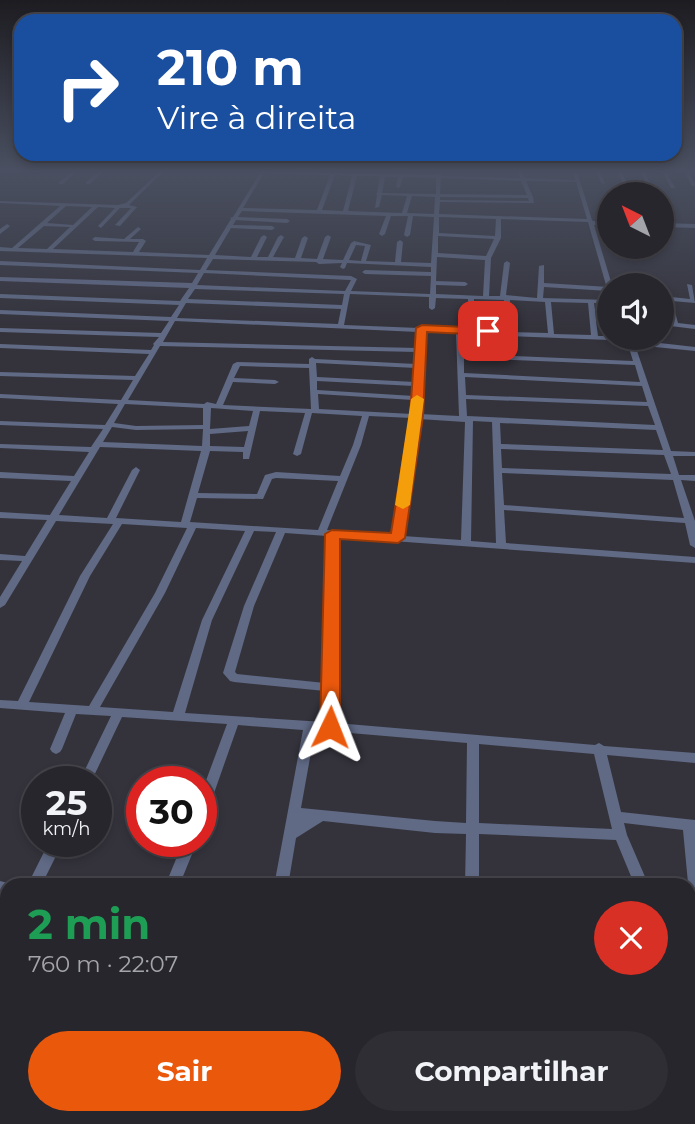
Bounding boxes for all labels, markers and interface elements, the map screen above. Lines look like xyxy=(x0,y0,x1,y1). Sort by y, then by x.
text: 210 m xyxy=(157,38,304,97)
icon: right xyxy=(42,42,133,133)
text: Vire à direita xyxy=(157,98,356,137)
north arrow xyxy=(597,182,674,259)
map controls xyxy=(597,182,674,350)
button: sound xyxy=(597,273,674,350)
pin xyxy=(458,301,518,361)
icon: arrive xyxy=(469,312,507,350)
position arrow xyxy=(293,690,367,764)
speed limit sign: 30 xyxy=(126,766,217,857)
text: 25 xyxy=(46,781,87,824)
text: km/h xyxy=(42,818,91,840)
text: 2 min xyxy=(28,898,150,950)
button: close xyxy=(594,901,668,975)
text: 760 m · 22:07 xyxy=(28,950,178,978)
button: Sair xyxy=(28,1031,341,1111)
button: Compartilhar xyxy=(355,1031,668,1111)

